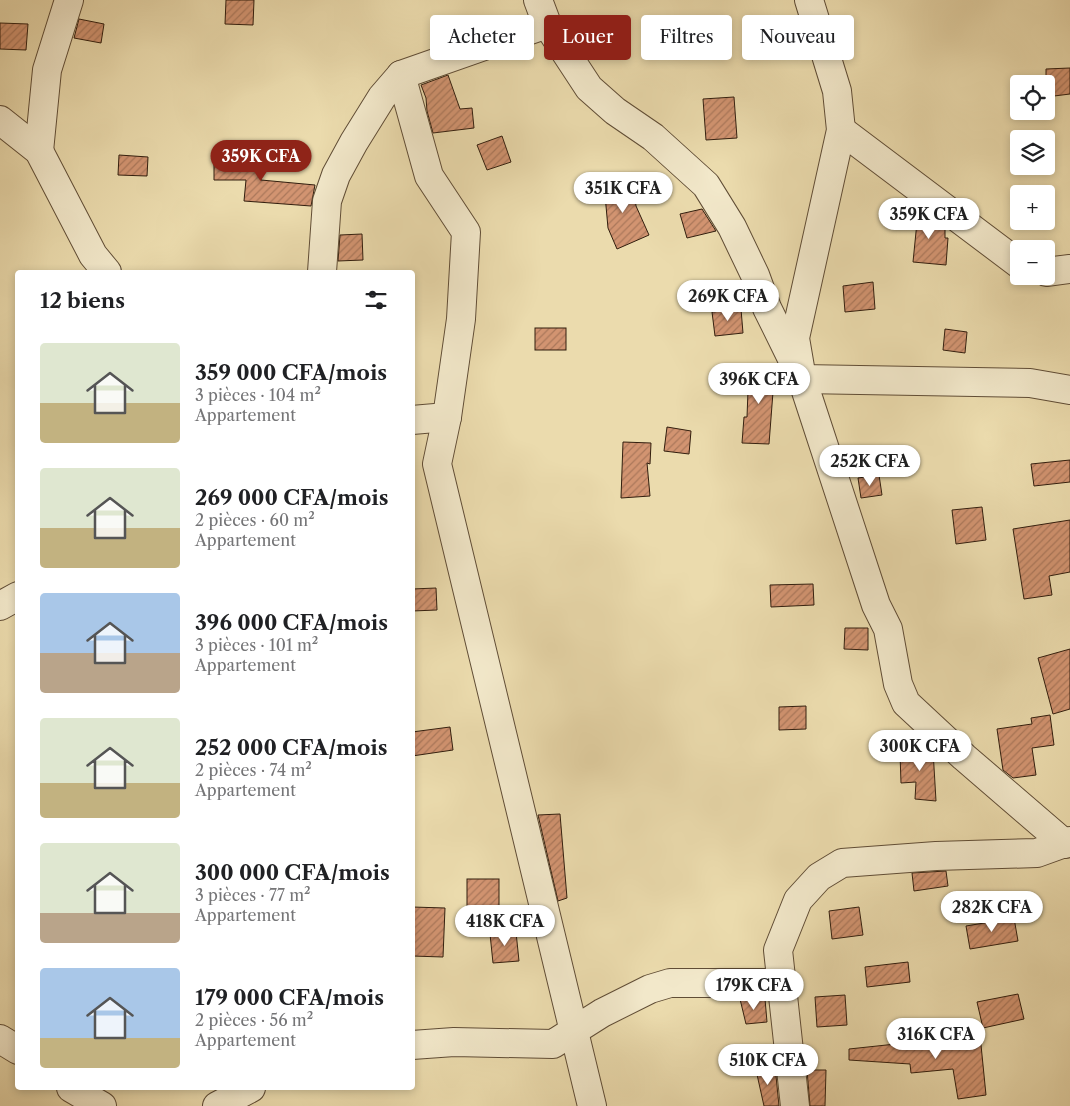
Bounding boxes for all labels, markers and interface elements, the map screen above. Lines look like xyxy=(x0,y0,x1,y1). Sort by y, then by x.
chip: Acheter xyxy=(430,15,534,60)
chip: Louer xyxy=(544,15,631,60)
chip: Filtres xyxy=(641,15,732,60)
chip: Nouveau xyxy=(742,15,854,60)
map controls xyxy=(1010,75,1055,285)
button: locate xyxy=(1010,75,1055,120)
button: layers xyxy=(1010,130,1055,175)
pin: 359K CFA xyxy=(209,140,313,182)
text: 359K CFA xyxy=(222,146,300,166)
pin: 351K CFA xyxy=(571,172,675,214)
text: 351K CFA xyxy=(585,178,661,198)
button: + xyxy=(1010,185,1055,230)
pin: 359K CFA xyxy=(877,198,981,240)
text: 359K CFA xyxy=(890,204,968,224)
button: − xyxy=(1010,240,1055,285)
pin: 269K CFA xyxy=(676,280,780,322)
icon: filters xyxy=(362,286,390,314)
text: 269K CFA xyxy=(688,286,768,306)
text: 12 biens xyxy=(40,288,125,313)
text: 359 000 CFA/mois xyxy=(195,360,387,385)
pin: 396K CFA xyxy=(707,362,811,405)
icon: home xyxy=(80,363,140,423)
text: 396K CFA xyxy=(719,369,799,389)
text: 3 pièces · 104 m² xyxy=(195,385,321,405)
text: Appartement xyxy=(195,405,296,425)
pin: 252K CFA xyxy=(818,444,922,487)
text: 252K CFA xyxy=(830,451,910,471)
text: 269 000 CFA/mois xyxy=(195,485,389,510)
icon: home xyxy=(80,488,140,548)
text: 2 pièces · 60 m² xyxy=(195,510,315,530)
text: Appartement xyxy=(195,530,296,550)
text: 396 000 CFA/mois xyxy=(195,610,388,635)
icon: home xyxy=(80,613,140,673)
text: 3 pièces · 101 m² xyxy=(195,635,318,655)
text: Appartement xyxy=(195,655,296,675)
pin: 300K CFA xyxy=(868,730,972,772)
text: 252 000 CFA/mois xyxy=(195,735,388,760)
text: 300K CFA xyxy=(880,736,960,756)
icon: home xyxy=(80,738,140,798)
text: 2 pièces · 74 m² xyxy=(195,760,312,780)
text: Appartement xyxy=(195,780,296,800)
text: 300 000 CFA/mois xyxy=(195,860,390,885)
icon: home xyxy=(80,863,140,923)
text: 3 pièces · 77 m² xyxy=(195,885,311,905)
pin: 282K CFA xyxy=(940,890,1044,933)
text: 282K CFA xyxy=(952,897,1032,917)
pin: 418K CFA xyxy=(453,904,557,947)
text: Appartement xyxy=(195,905,296,925)
text: 418K CFA xyxy=(466,911,544,931)
pin: 179K CFA xyxy=(702,968,806,1011)
text: 179K CFA xyxy=(716,975,792,995)
text: 179 000 CFA/mois xyxy=(195,985,384,1010)
icon: home xyxy=(80,988,140,1048)
text: 2 pièces · 56 m² xyxy=(195,1010,313,1030)
pin: 316K CFA xyxy=(884,1018,988,1060)
text: 316K CFA xyxy=(897,1024,975,1044)
text: Appartement xyxy=(195,1030,296,1050)
pin: 510K CFA xyxy=(716,1044,820,1086)
text: 510K CFA xyxy=(729,1050,807,1070)

